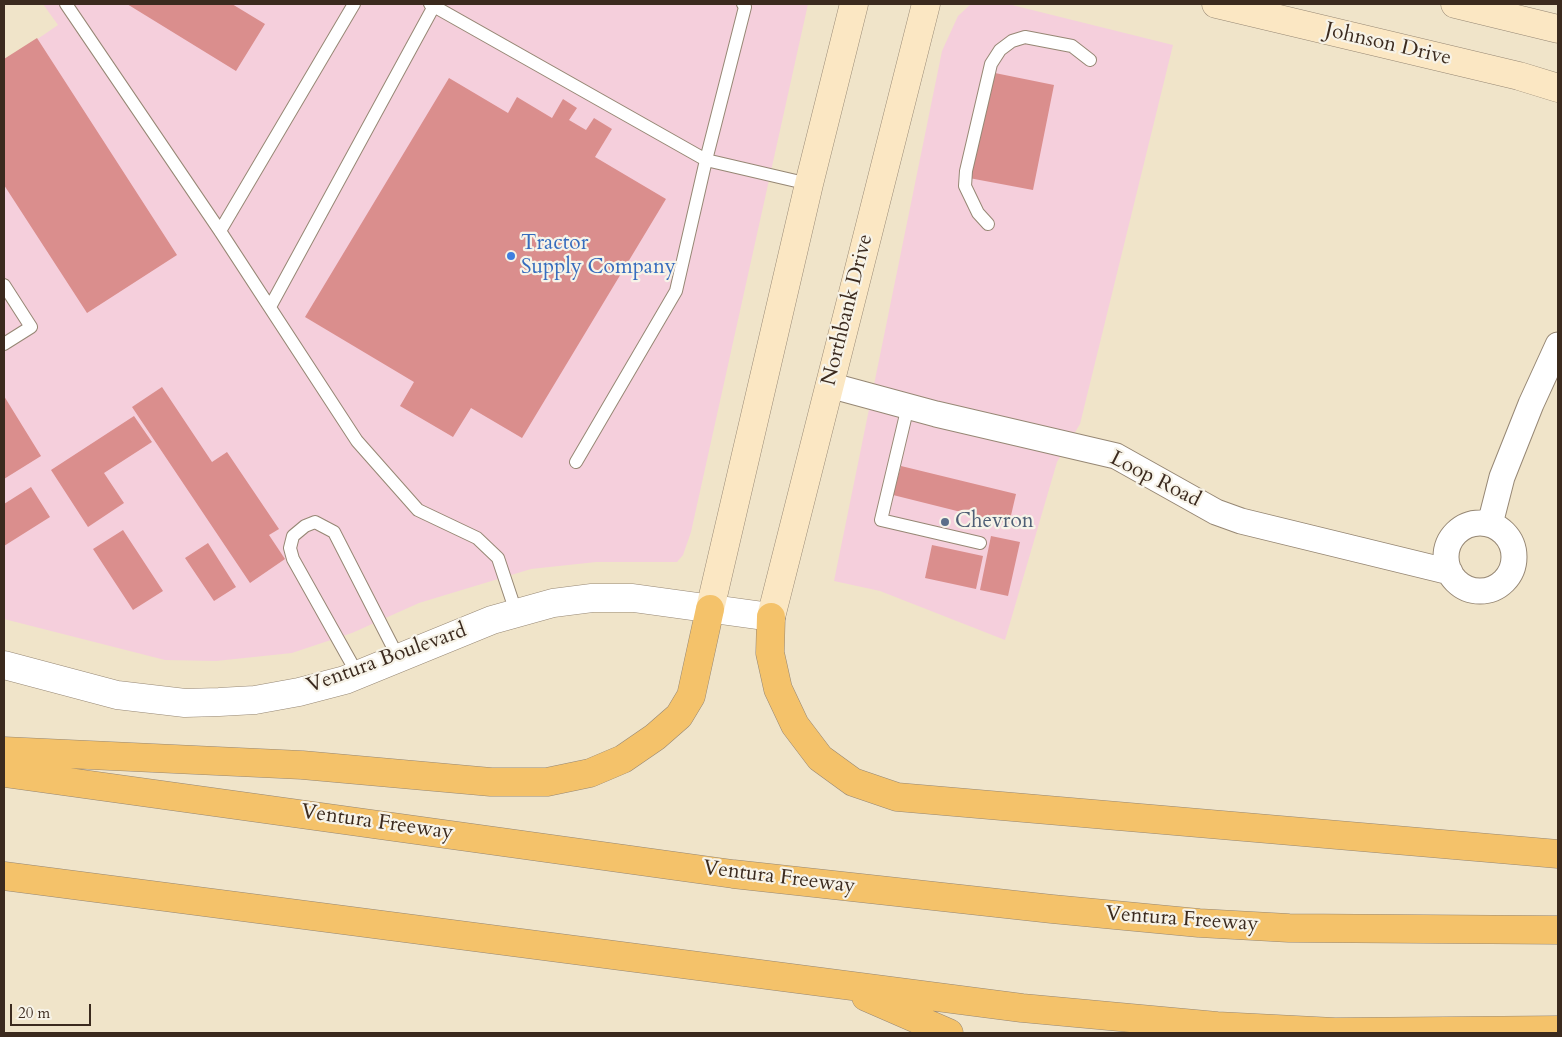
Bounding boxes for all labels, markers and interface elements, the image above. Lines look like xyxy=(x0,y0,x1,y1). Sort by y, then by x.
street label: Johnson Drive xyxy=(1322,18,1454,72)
place label: Tractor Supply Company xyxy=(521,231,676,281)
street label: Northbank Drive xyxy=(817,232,879,388)
marker: Tractor Supply Company xyxy=(505,250,517,262)
street label: Loop Road xyxy=(1105,446,1205,514)
place label: Chevron xyxy=(955,509,1034,535)
marker: Chevron xyxy=(939,516,951,528)
street label: Ventura Boulevard xyxy=(304,618,470,700)
street label: Ventura Freeway xyxy=(299,800,455,846)
street label: Ventura Freeway xyxy=(701,856,857,900)
street label: Ventura Freeway xyxy=(1105,902,1259,938)
scale bar xyxy=(12,994,94,1026)
text: 20 m xyxy=(18,1003,50,1023)

